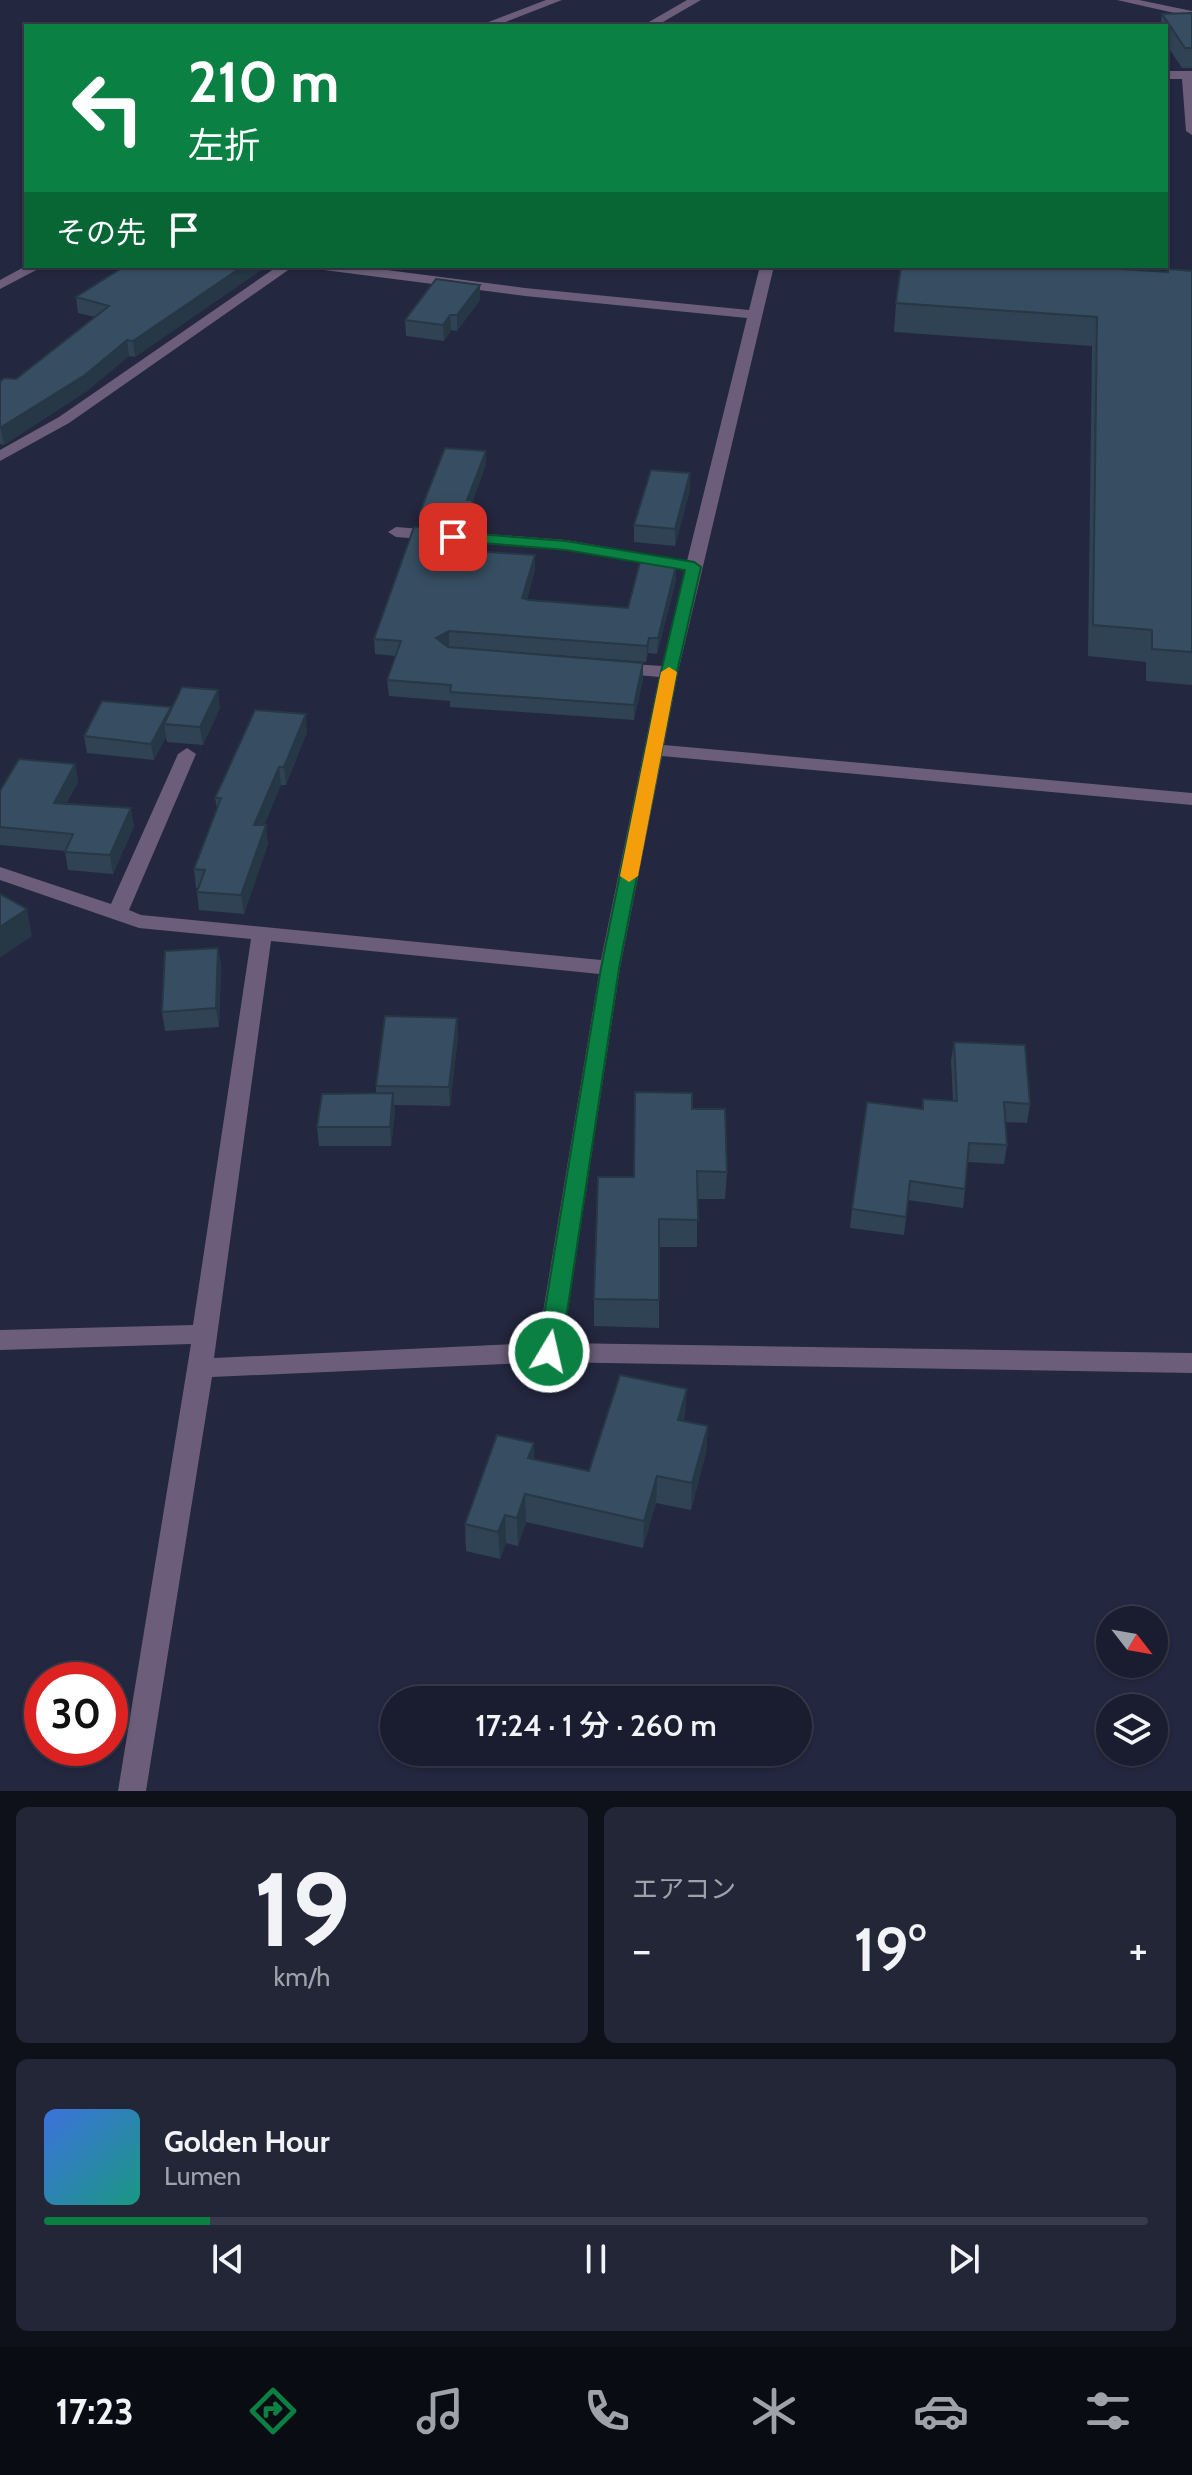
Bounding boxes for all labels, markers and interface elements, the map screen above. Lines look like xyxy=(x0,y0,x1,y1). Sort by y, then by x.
text: 210 m xyxy=(188,48,339,116)
icon: left xyxy=(56,56,160,160)
text: 左折 xyxy=(188,123,260,167)
icon: arrive xyxy=(162,208,206,252)
text: その先 xyxy=(56,214,146,251)
pin xyxy=(419,503,487,571)
icon: arrive xyxy=(431,515,475,559)
position arrow xyxy=(507,1310,591,1394)
north arrow xyxy=(1096,1606,1168,1678)
map controls xyxy=(1096,1606,1168,1766)
speed limit sign: 30 xyxy=(24,1662,128,1766)
button: layers xyxy=(1096,1694,1168,1766)
text: 17:24 · 1 分 · 260 m xyxy=(475,1707,717,1744)
text: 19 xyxy=(254,1846,350,1972)
text: エアコン xyxy=(632,1873,736,1905)
text: 19° xyxy=(854,1913,926,1986)
text: − xyxy=(632,1923,651,1976)
text: + xyxy=(1129,1923,1148,1976)
text: km/h xyxy=(274,1961,330,1993)
text: Golden Hour xyxy=(164,2123,330,2160)
text: Lumen xyxy=(164,2160,241,2192)
icon: previous xyxy=(206,2237,250,2281)
icon: pause xyxy=(574,2237,618,2281)
icon: next xyxy=(942,2237,986,2281)
icon: directions xyxy=(245,2383,301,2439)
icon: music xyxy=(412,2383,468,2439)
icon: phone xyxy=(579,2383,635,2439)
icon: climate xyxy=(746,2383,802,2439)
icon: car xyxy=(913,2383,969,2439)
icon: filters xyxy=(1080,2383,1136,2439)
text: 17:23 xyxy=(56,2389,134,2433)

